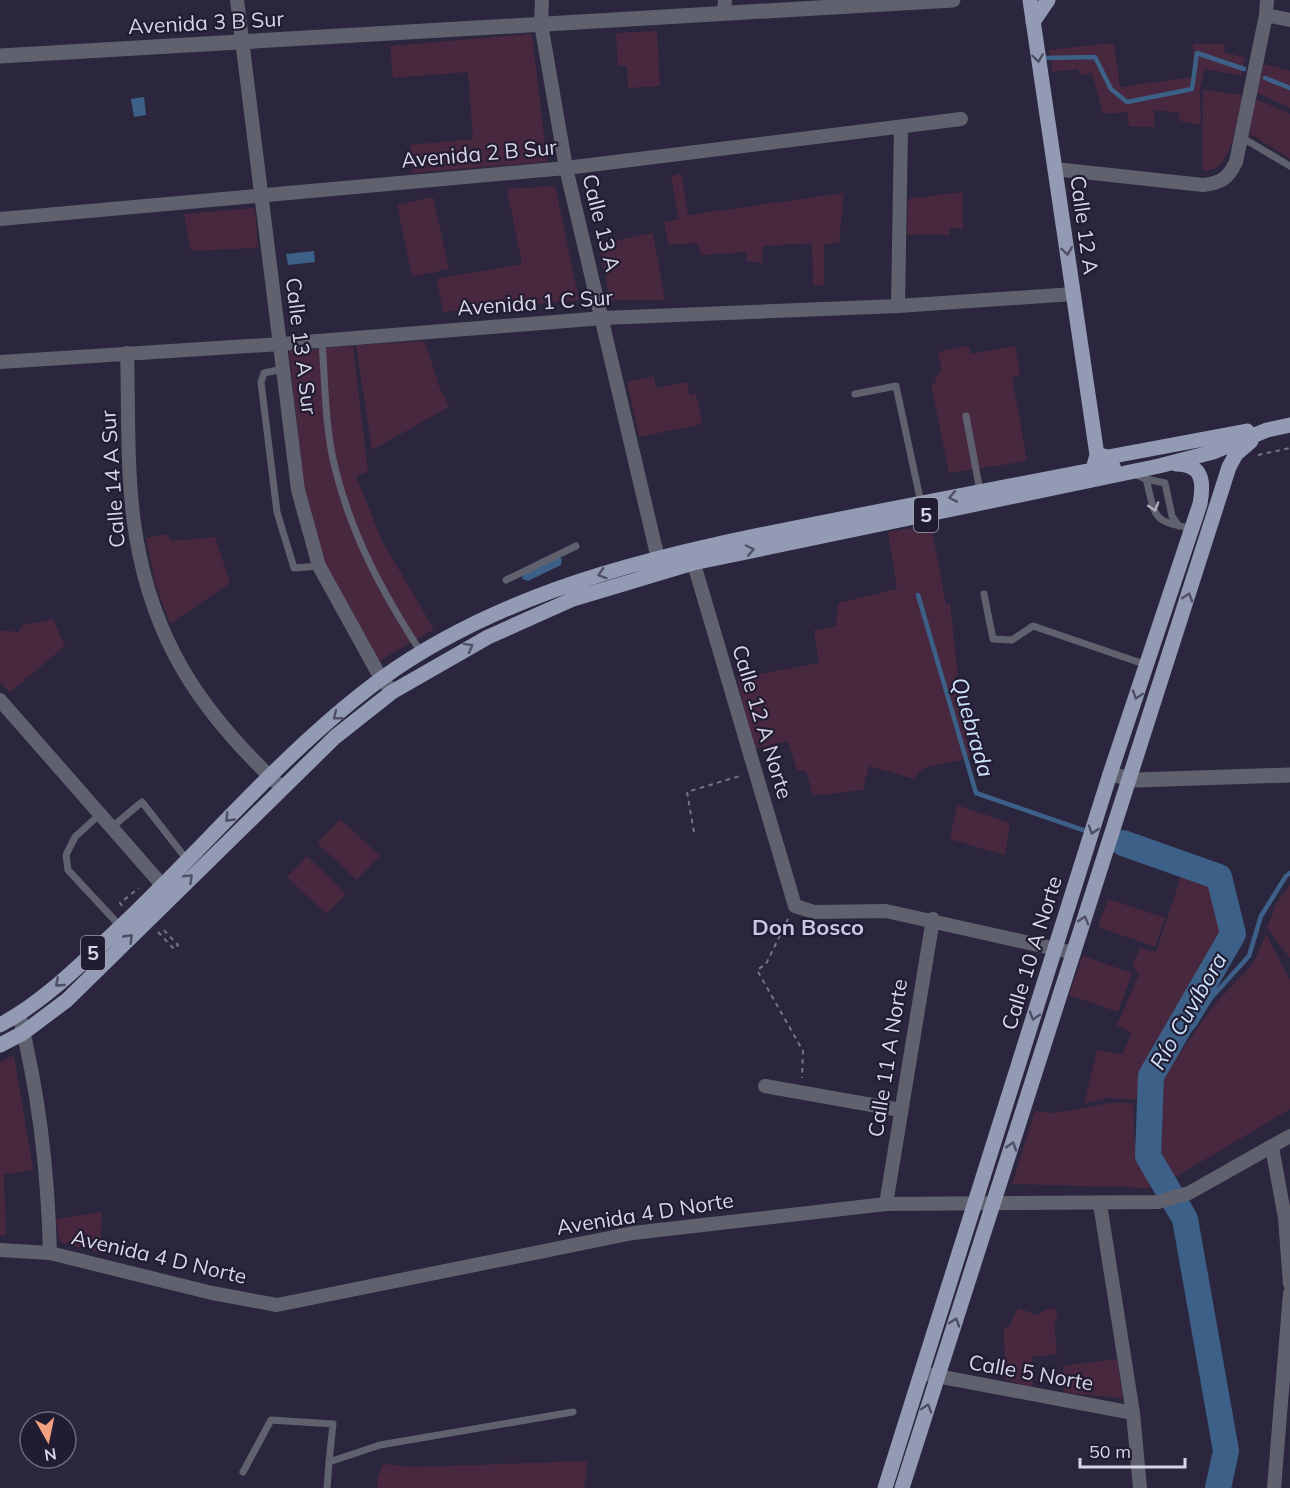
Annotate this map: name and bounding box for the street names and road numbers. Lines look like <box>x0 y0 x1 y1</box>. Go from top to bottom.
street label: Avenida 3 B Sur <box>127 5 285 39</box>
street label: Avenida 2 B Sur <box>400 133 558 173</box>
street label: Calle 13 A <box>577 171 627 275</box>
street label: Calle 12 A <box>1065 174 1105 277</box>
street label: Calle 13 A Sur <box>281 276 323 416</box>
street label: Avenida 1 C Sur <box>456 284 614 320</box>
street label: Calle 14 A Sur <box>94 409 130 549</box>
road number: 5 <box>914 498 938 532</box>
street label: Calle 12 A Norte <box>727 642 799 802</box>
street label: Calle 10 A Norte <box>995 873 1067 1033</box>
road number: 5 <box>81 936 105 970</box>
street label: Calle 11 A Norte <box>862 977 912 1139</box>
street label: Avenida 4 D Norte <box>554 1186 735 1240</box>
street label: Avenida 4 D Norte <box>69 1223 249 1289</box>
street label: Calle 5 Norte <box>967 1348 1096 1396</box>

